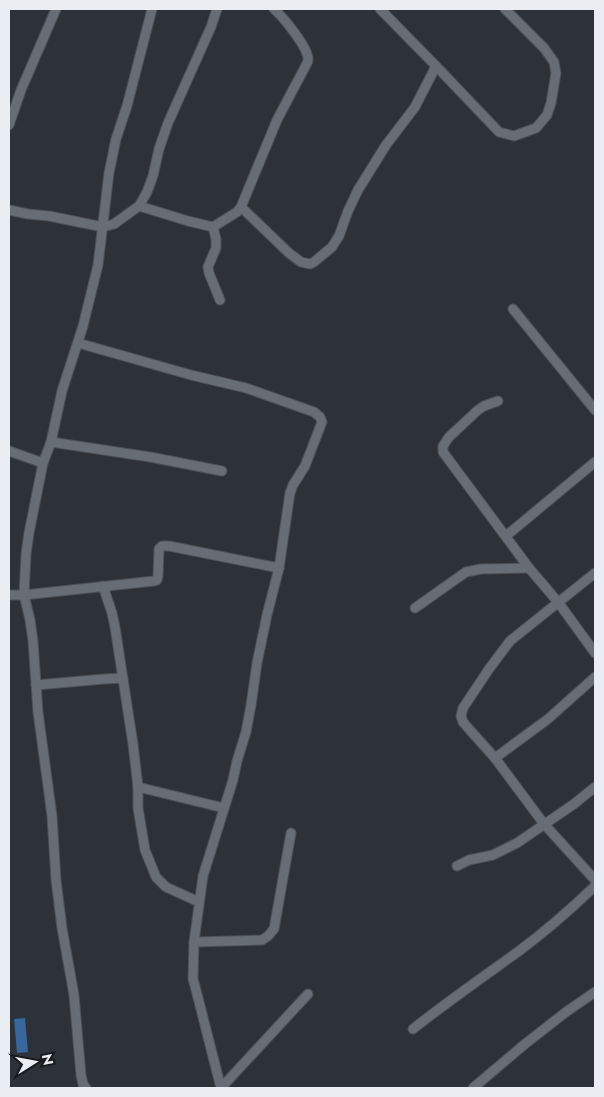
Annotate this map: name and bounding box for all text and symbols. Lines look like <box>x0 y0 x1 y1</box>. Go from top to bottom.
north arrow <box>10 1037 60 1087</box>
text: N <box>37 1052 59 1067</box>

